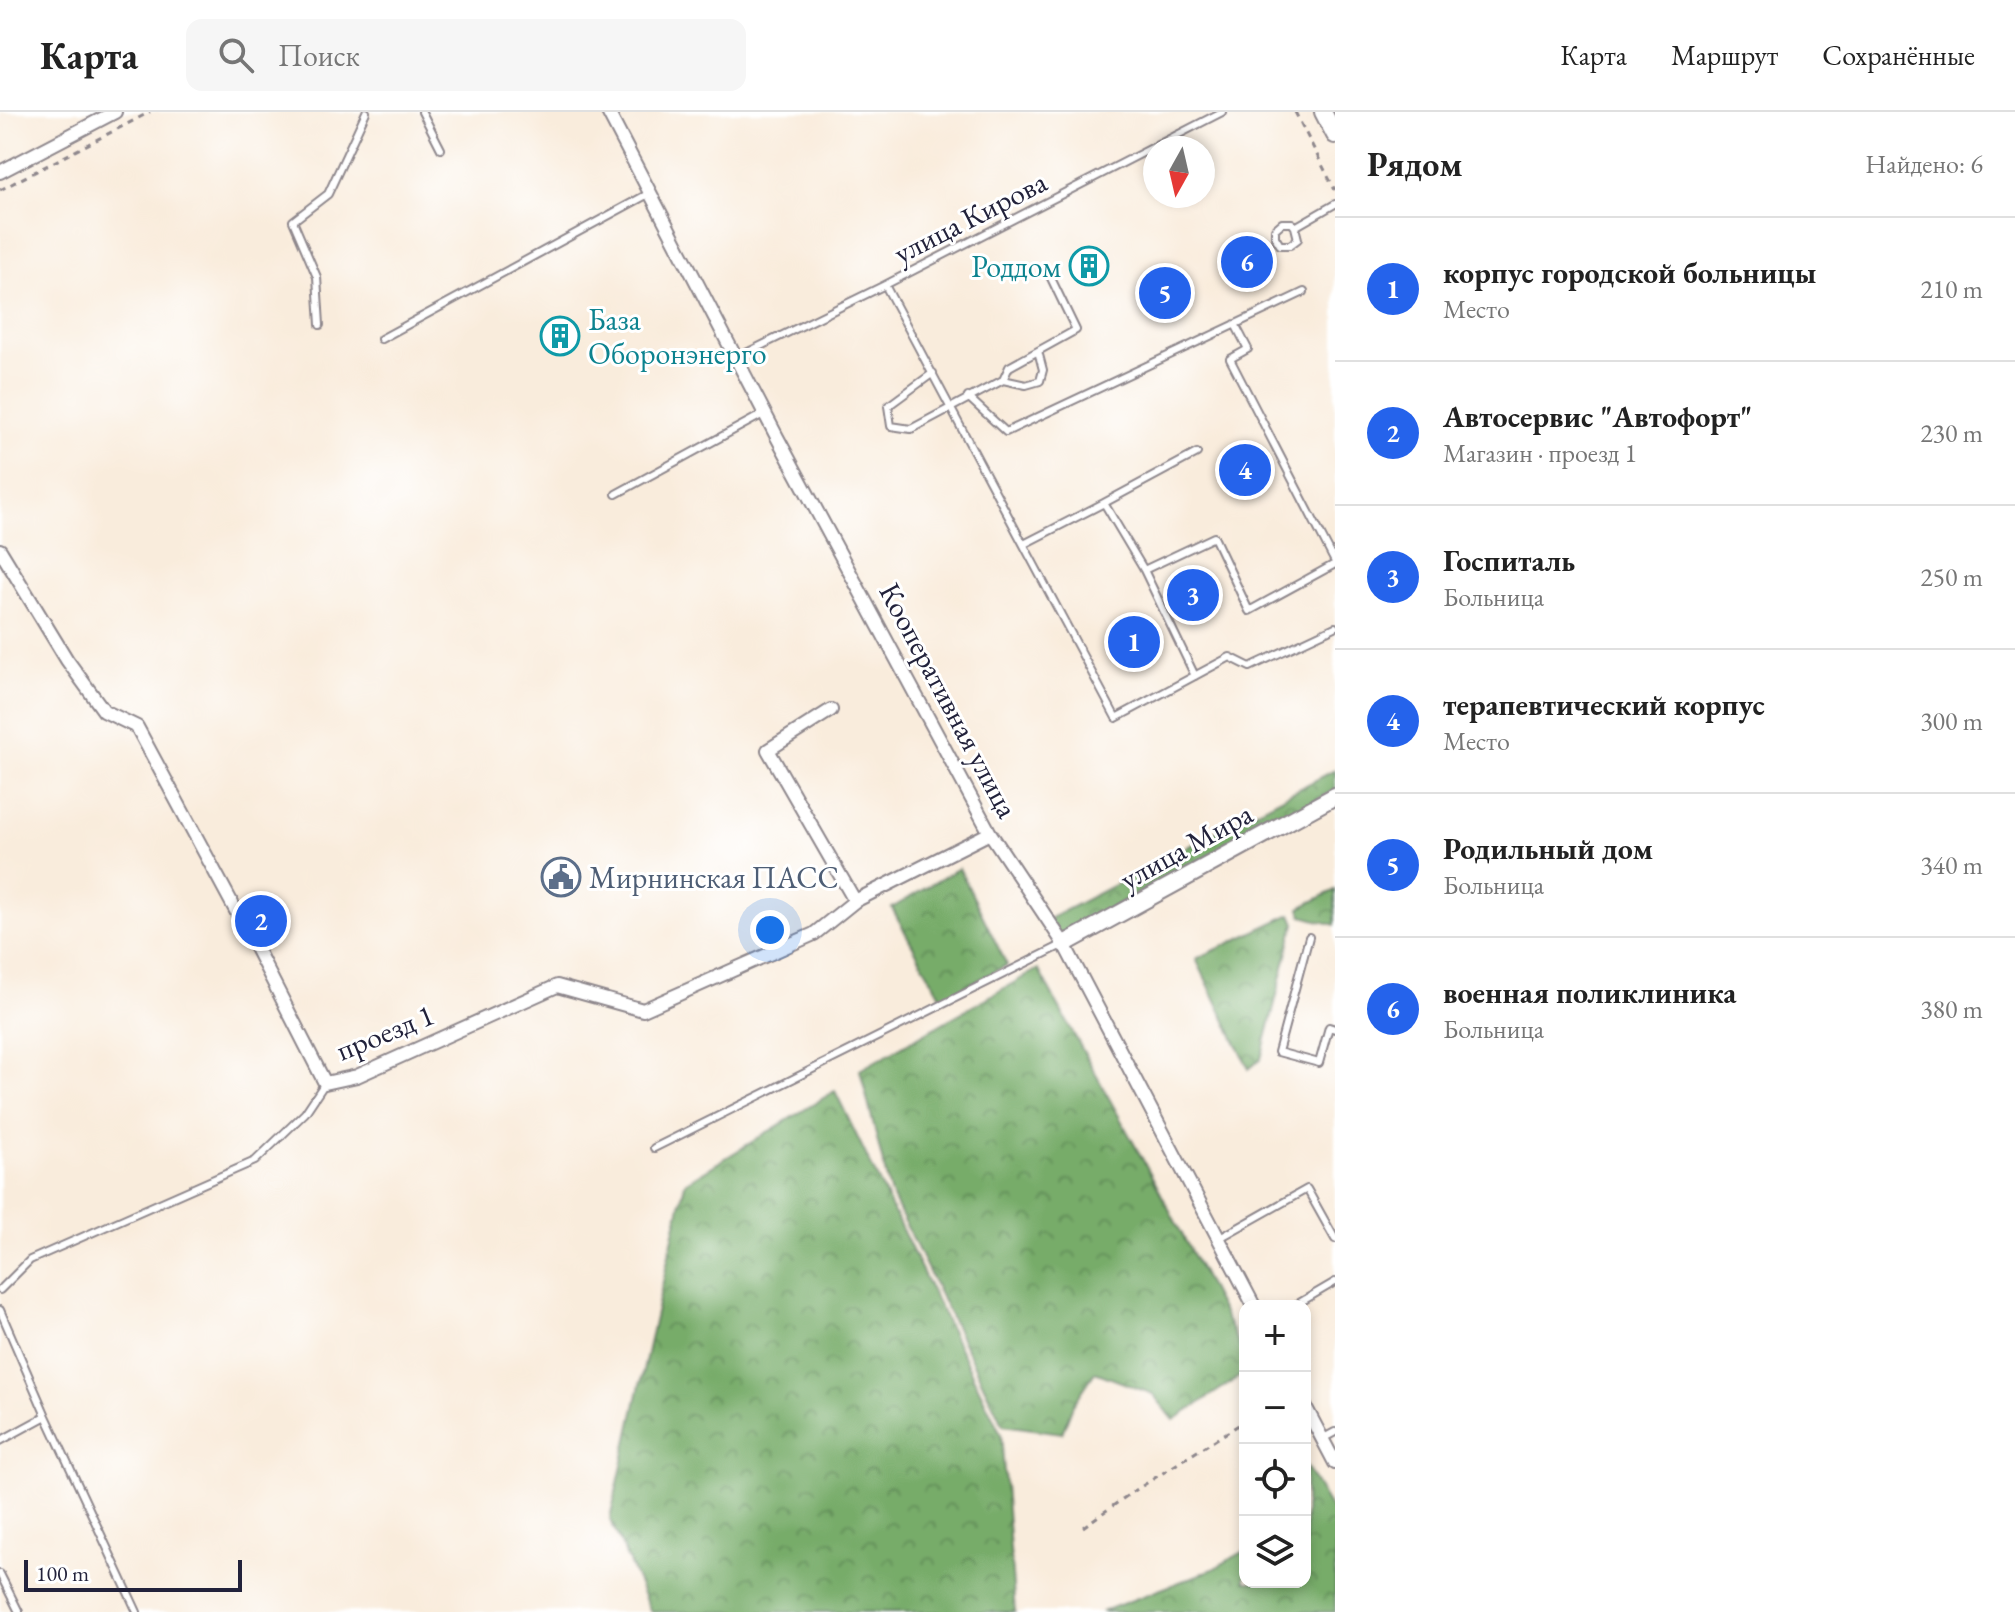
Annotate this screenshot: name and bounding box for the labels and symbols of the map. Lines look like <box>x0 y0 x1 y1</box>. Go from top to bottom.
north arrow <box>1143 136 1215 208</box>
street label: улица Кирова <box>887 162 1053 272</box>
pin: 6 <box>1221 232 1273 292</box>
building icon: Роддом <box>1068 245 1110 287</box>
place label: Роддом <box>971 247 1061 286</box>
pin: 5 <box>1139 263 1191 323</box>
place label: База Оборонэнерго <box>588 300 767 373</box>
building icon: База Оборонэнерго <box>539 315 581 357</box>
pin: 4 <box>1219 440 1271 500</box>
pin: 3 <box>1167 565 1219 625</box>
street label: Кооперативная улица <box>871 576 1027 824</box>
pin: 1 <box>1108 612 1160 672</box>
street label: улица Мира <box>1113 794 1259 898</box>
public building icon: Мирнинская ПАСС <box>540 856 582 898</box>
place label: Мирнинская ПАСС <box>589 858 839 897</box>
pin: 2 <box>235 891 287 951</box>
your location <box>750 910 790 950</box>
street label: проезд 1 <box>330 995 440 1069</box>
scale bar <box>24 1556 242 1592</box>

